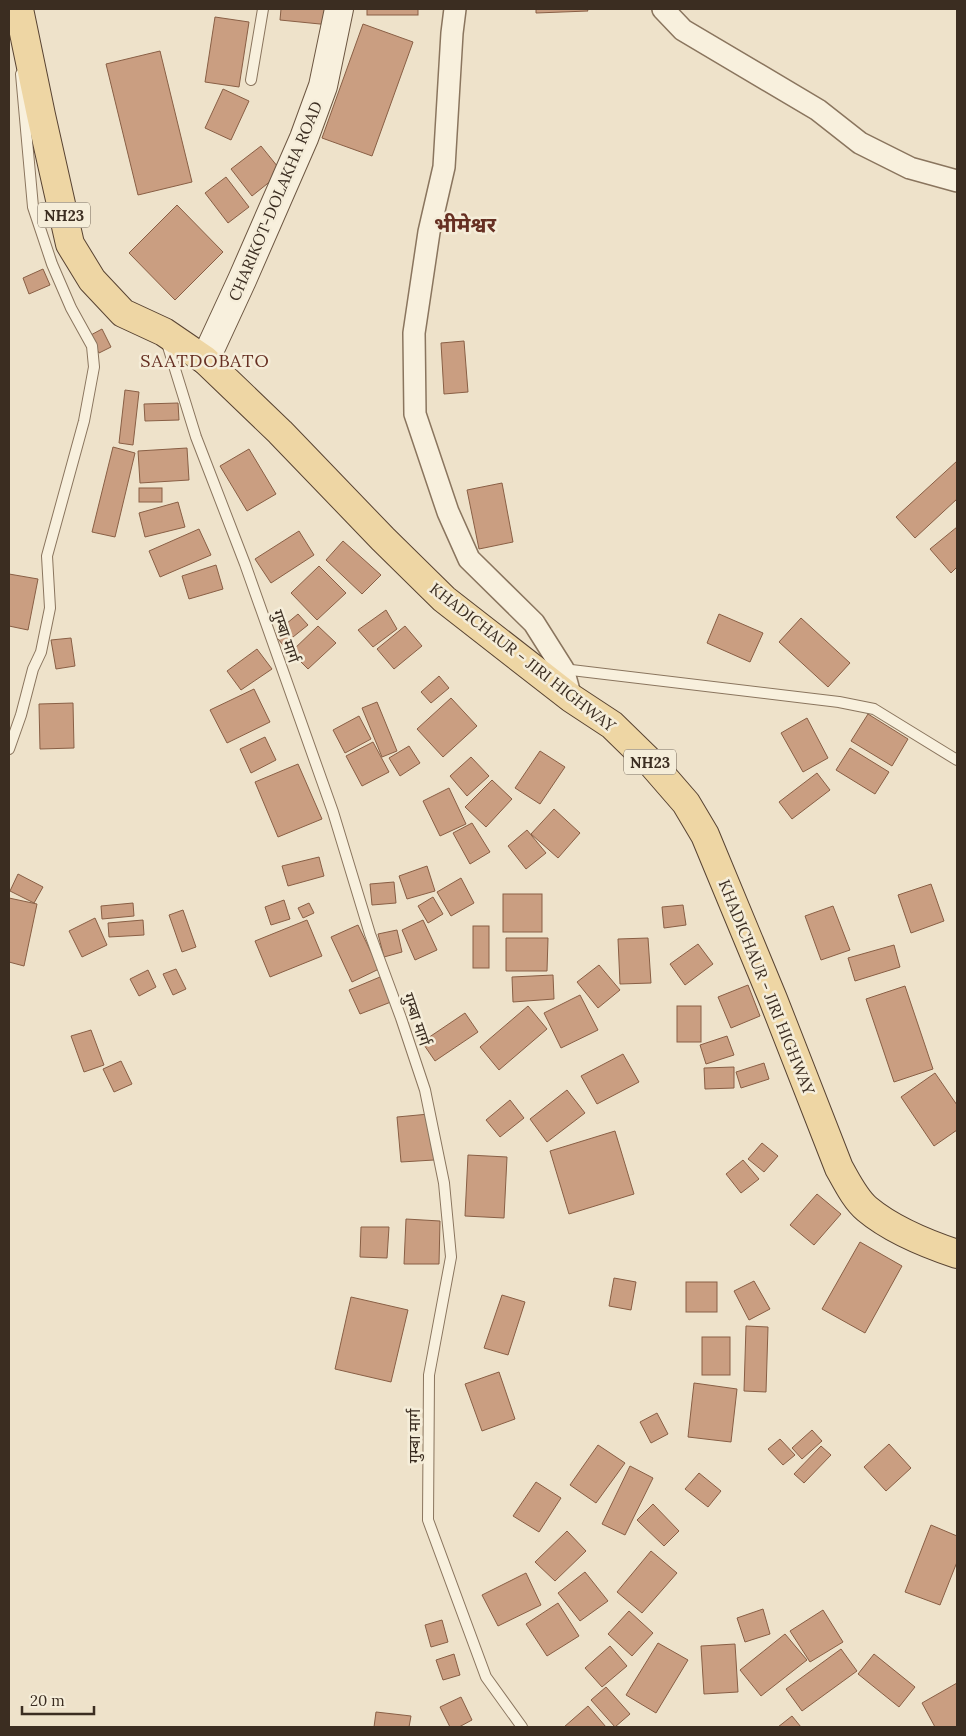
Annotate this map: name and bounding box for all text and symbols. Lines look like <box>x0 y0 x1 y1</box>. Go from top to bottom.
street label: CHARIKOT-DOLAKHA ROAD <box>224 98 326 304</box>
road number: NH23 <box>38 202 90 228</box>
district label: भीमेश्वर <box>434 211 497 238</box>
district label: SAATDOBATO <box>140 349 270 372</box>
street label: KHADICHAUR - JIRI HIGHWAY <box>426 578 621 736</box>
street label: गुम्बा मार्ग <box>267 607 305 666</box>
road number: NH23 <box>624 750 676 774</box>
street label: KHADICHAUR - JIRI HIGHWAY <box>715 877 820 1098</box>
street label: गुम्बा मार्ग <box>398 990 436 1049</box>
street label: गुम्बा मार्ग <box>404 1408 425 1463</box>
scale bar <box>22 1684 95 1716</box>
text: 20 m <box>30 1691 65 1710</box>

